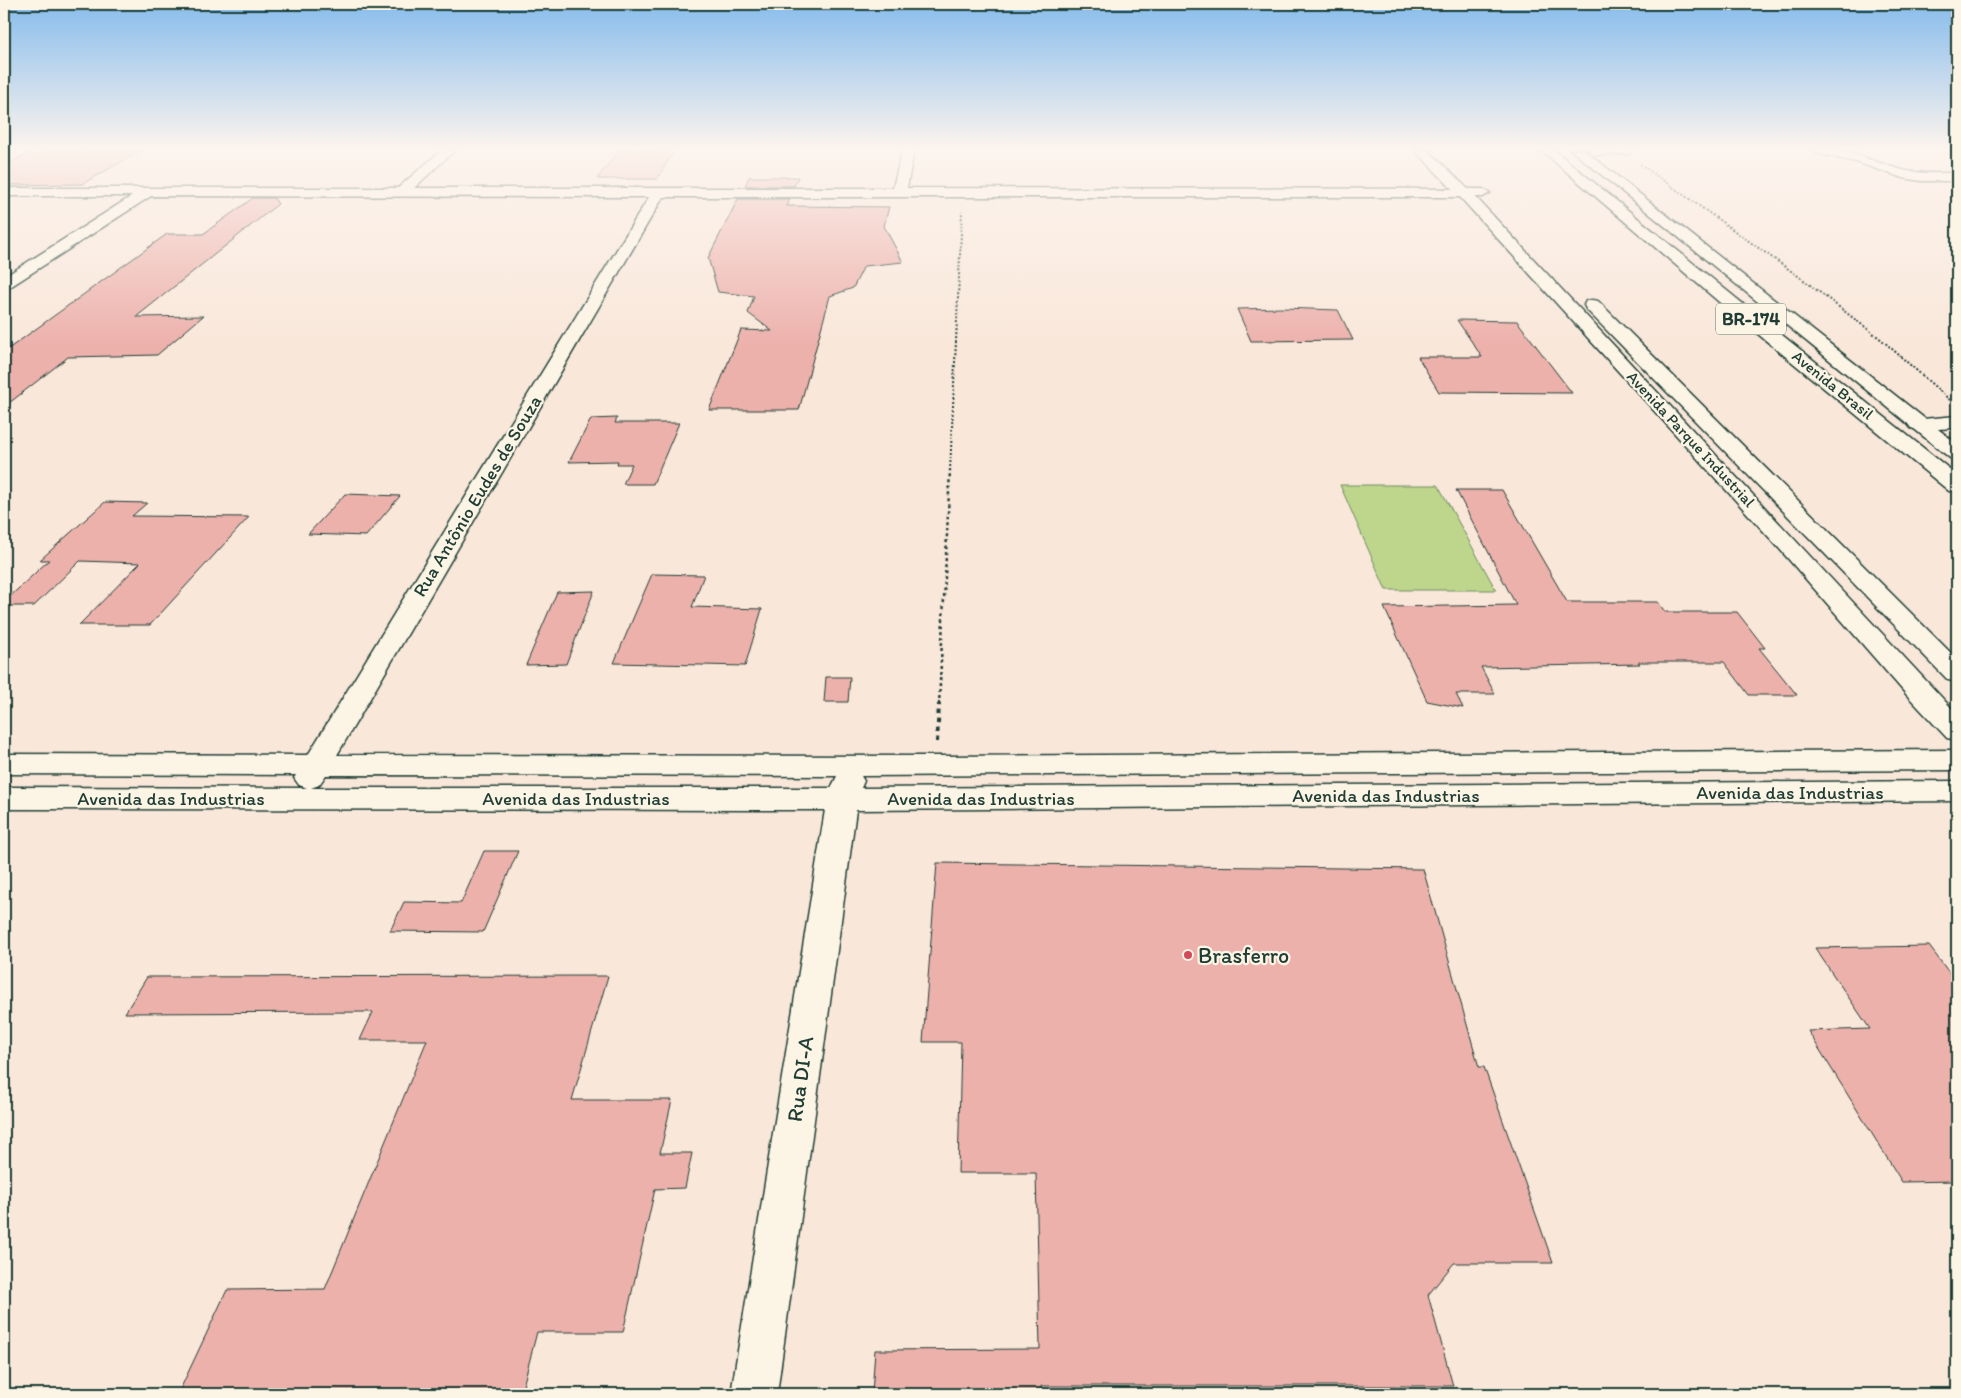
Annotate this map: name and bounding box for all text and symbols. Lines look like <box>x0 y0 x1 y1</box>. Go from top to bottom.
road number: BR-174 <box>1716 304 1786 334</box>
street label: Avenida Brasil <box>1789 346 1878 424</box>
street label: Avenida Parque Industrial <box>1623 367 1759 511</box>
street label: Rua Antônio Eudes de Souza <box>408 391 546 601</box>
street label: Avenida das Industrias <box>1696 781 1884 804</box>
street label: Avenida das Industrias <box>1292 784 1480 807</box>
street label: Avenida das Industrias <box>77 787 265 810</box>
street label: Avenida das Industrias <box>482 787 670 810</box>
street label: Avenida das Industrias <box>887 787 1075 810</box>
place label: Brasferro <box>1198 942 1289 969</box>
marker: Brasferro <box>1182 949 1194 961</box>
street label: Rua DI-A <box>781 1034 819 1124</box>

